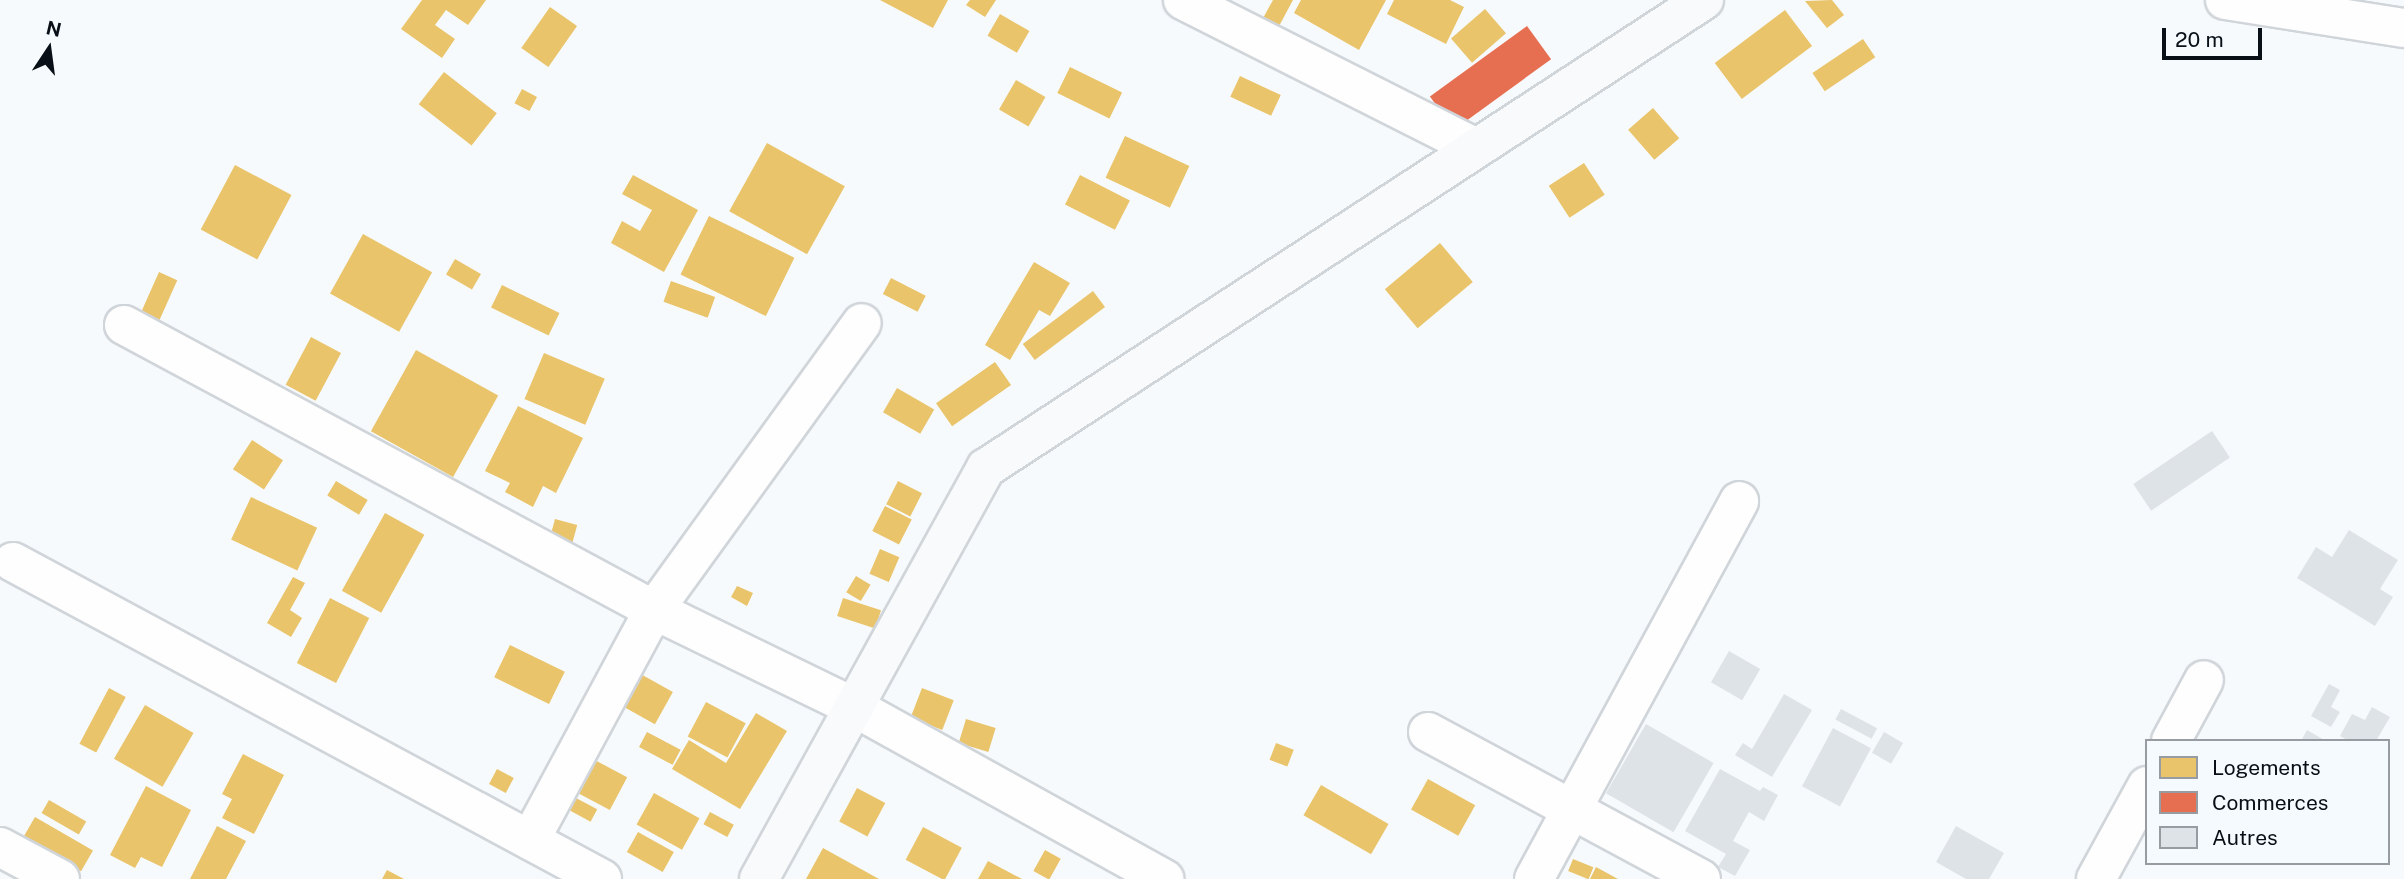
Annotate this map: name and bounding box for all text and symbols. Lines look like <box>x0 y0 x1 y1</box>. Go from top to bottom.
north arrow <box>14 14 84 84</box>
scale bar <box>2166 14 2266 58</box>
text: N <box>44 16 63 41</box>
text: 20 m <box>2175 27 2224 52</box>
legend <box>2145 739 2390 865</box>
text: Logements <box>2212 755 2321 780</box>
text: Commerces <box>2212 790 2328 815</box>
text: Autres <box>2212 825 2278 850</box>

